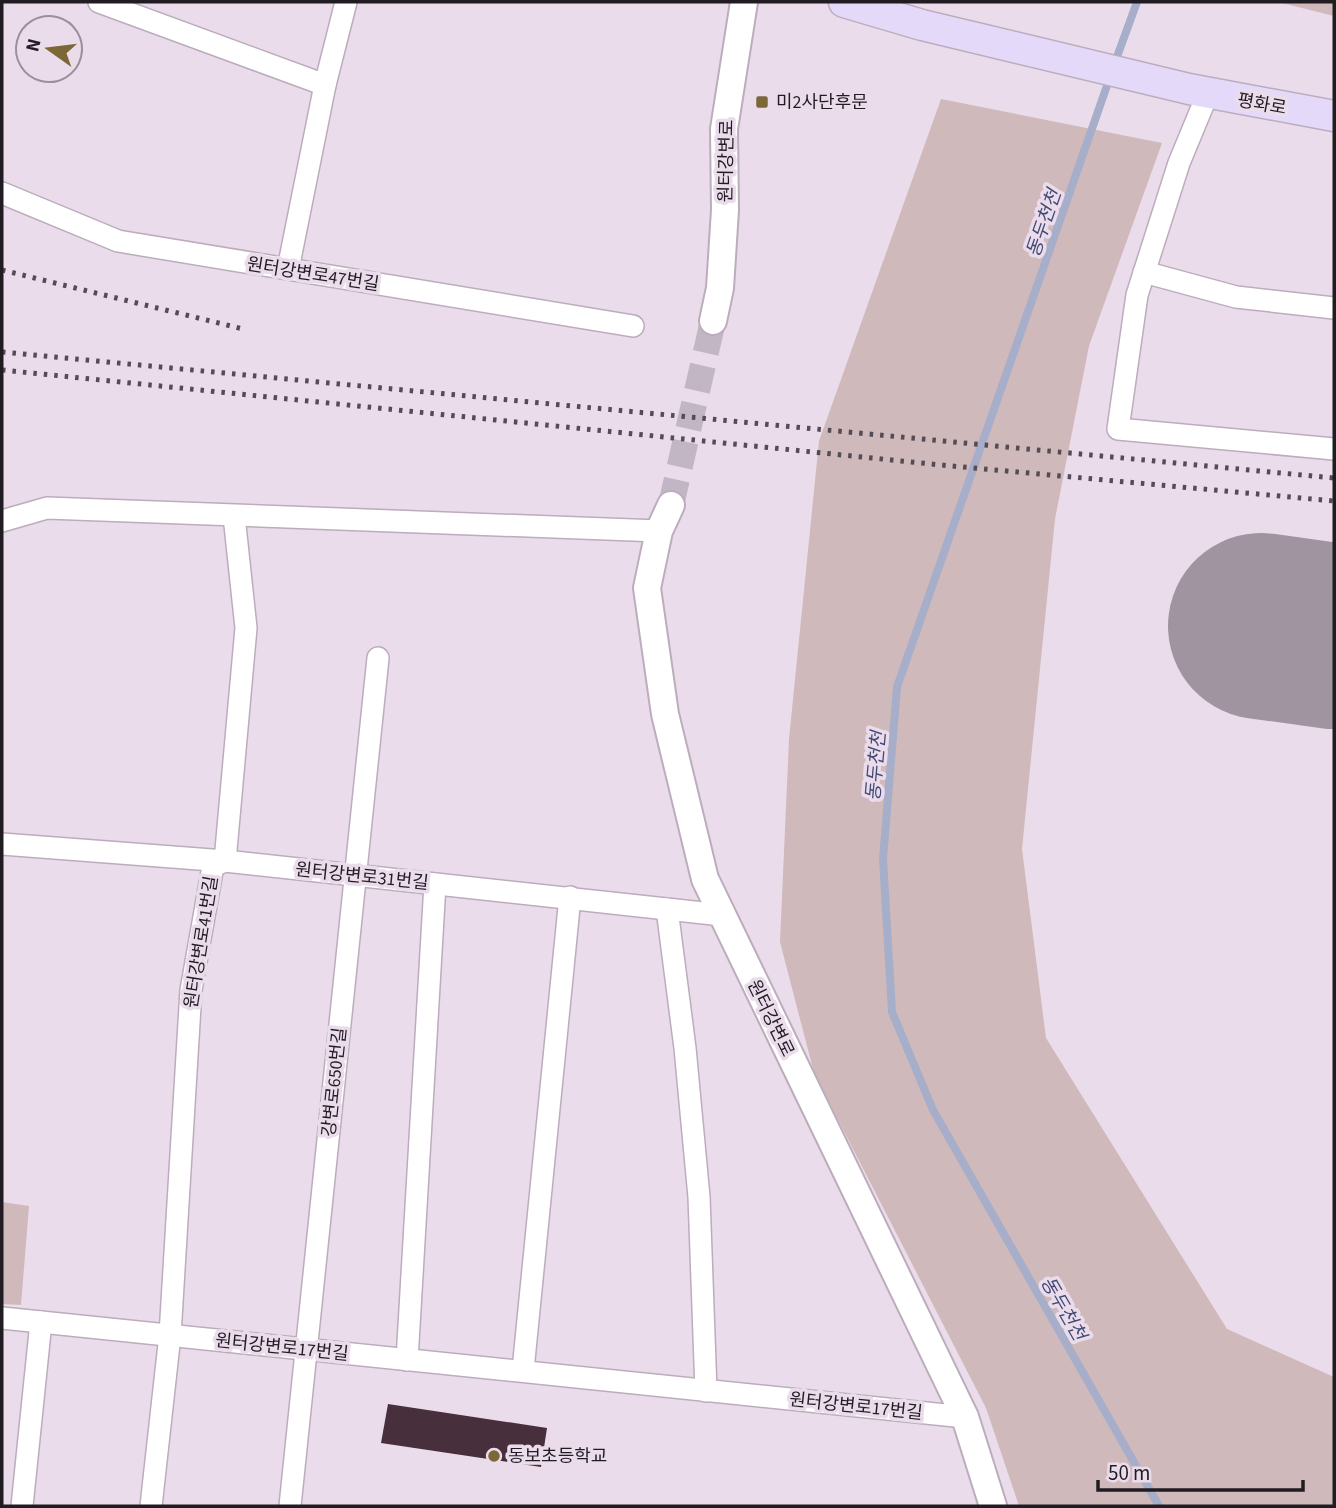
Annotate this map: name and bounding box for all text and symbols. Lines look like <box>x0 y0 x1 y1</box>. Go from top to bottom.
north arrow <box>14 14 84 84</box>
text: N <box>19 36 49 55</box>
street label: 평화로 <box>1235 88 1289 121</box>
place label: 미2사단후문 <box>776 90 868 115</box>
marker: 미2사단후문 <box>754 94 770 110</box>
street label: 원터강변로 <box>713 119 740 203</box>
water label: 동두천천 <box>1020 185 1069 261</box>
street label: 원터강변로47번길 <box>245 252 381 297</box>
water label: 동두천천 <box>860 729 893 802</box>
street label: 원터강변로31번길 <box>294 857 430 896</box>
street label: 원터강변로41번길 <box>179 874 224 1010</box>
street label: 원터강변로 <box>741 976 800 1061</box>
street label: 강변로650번길 <box>316 1026 353 1138</box>
water label: 동두천천 <box>1034 1272 1093 1347</box>
street label: 원터강변로17번길 <box>214 1328 350 1367</box>
street label: 원터강변로17번길 <box>788 1387 924 1426</box>
place label: 동보초등학교 <box>508 1444 607 1469</box>
marker: 동보초등학교 <box>486 1448 502 1464</box>
scale bar <box>1098 1448 1303 1492</box>
text: 50 m <box>1108 1458 1150 1488</box>

